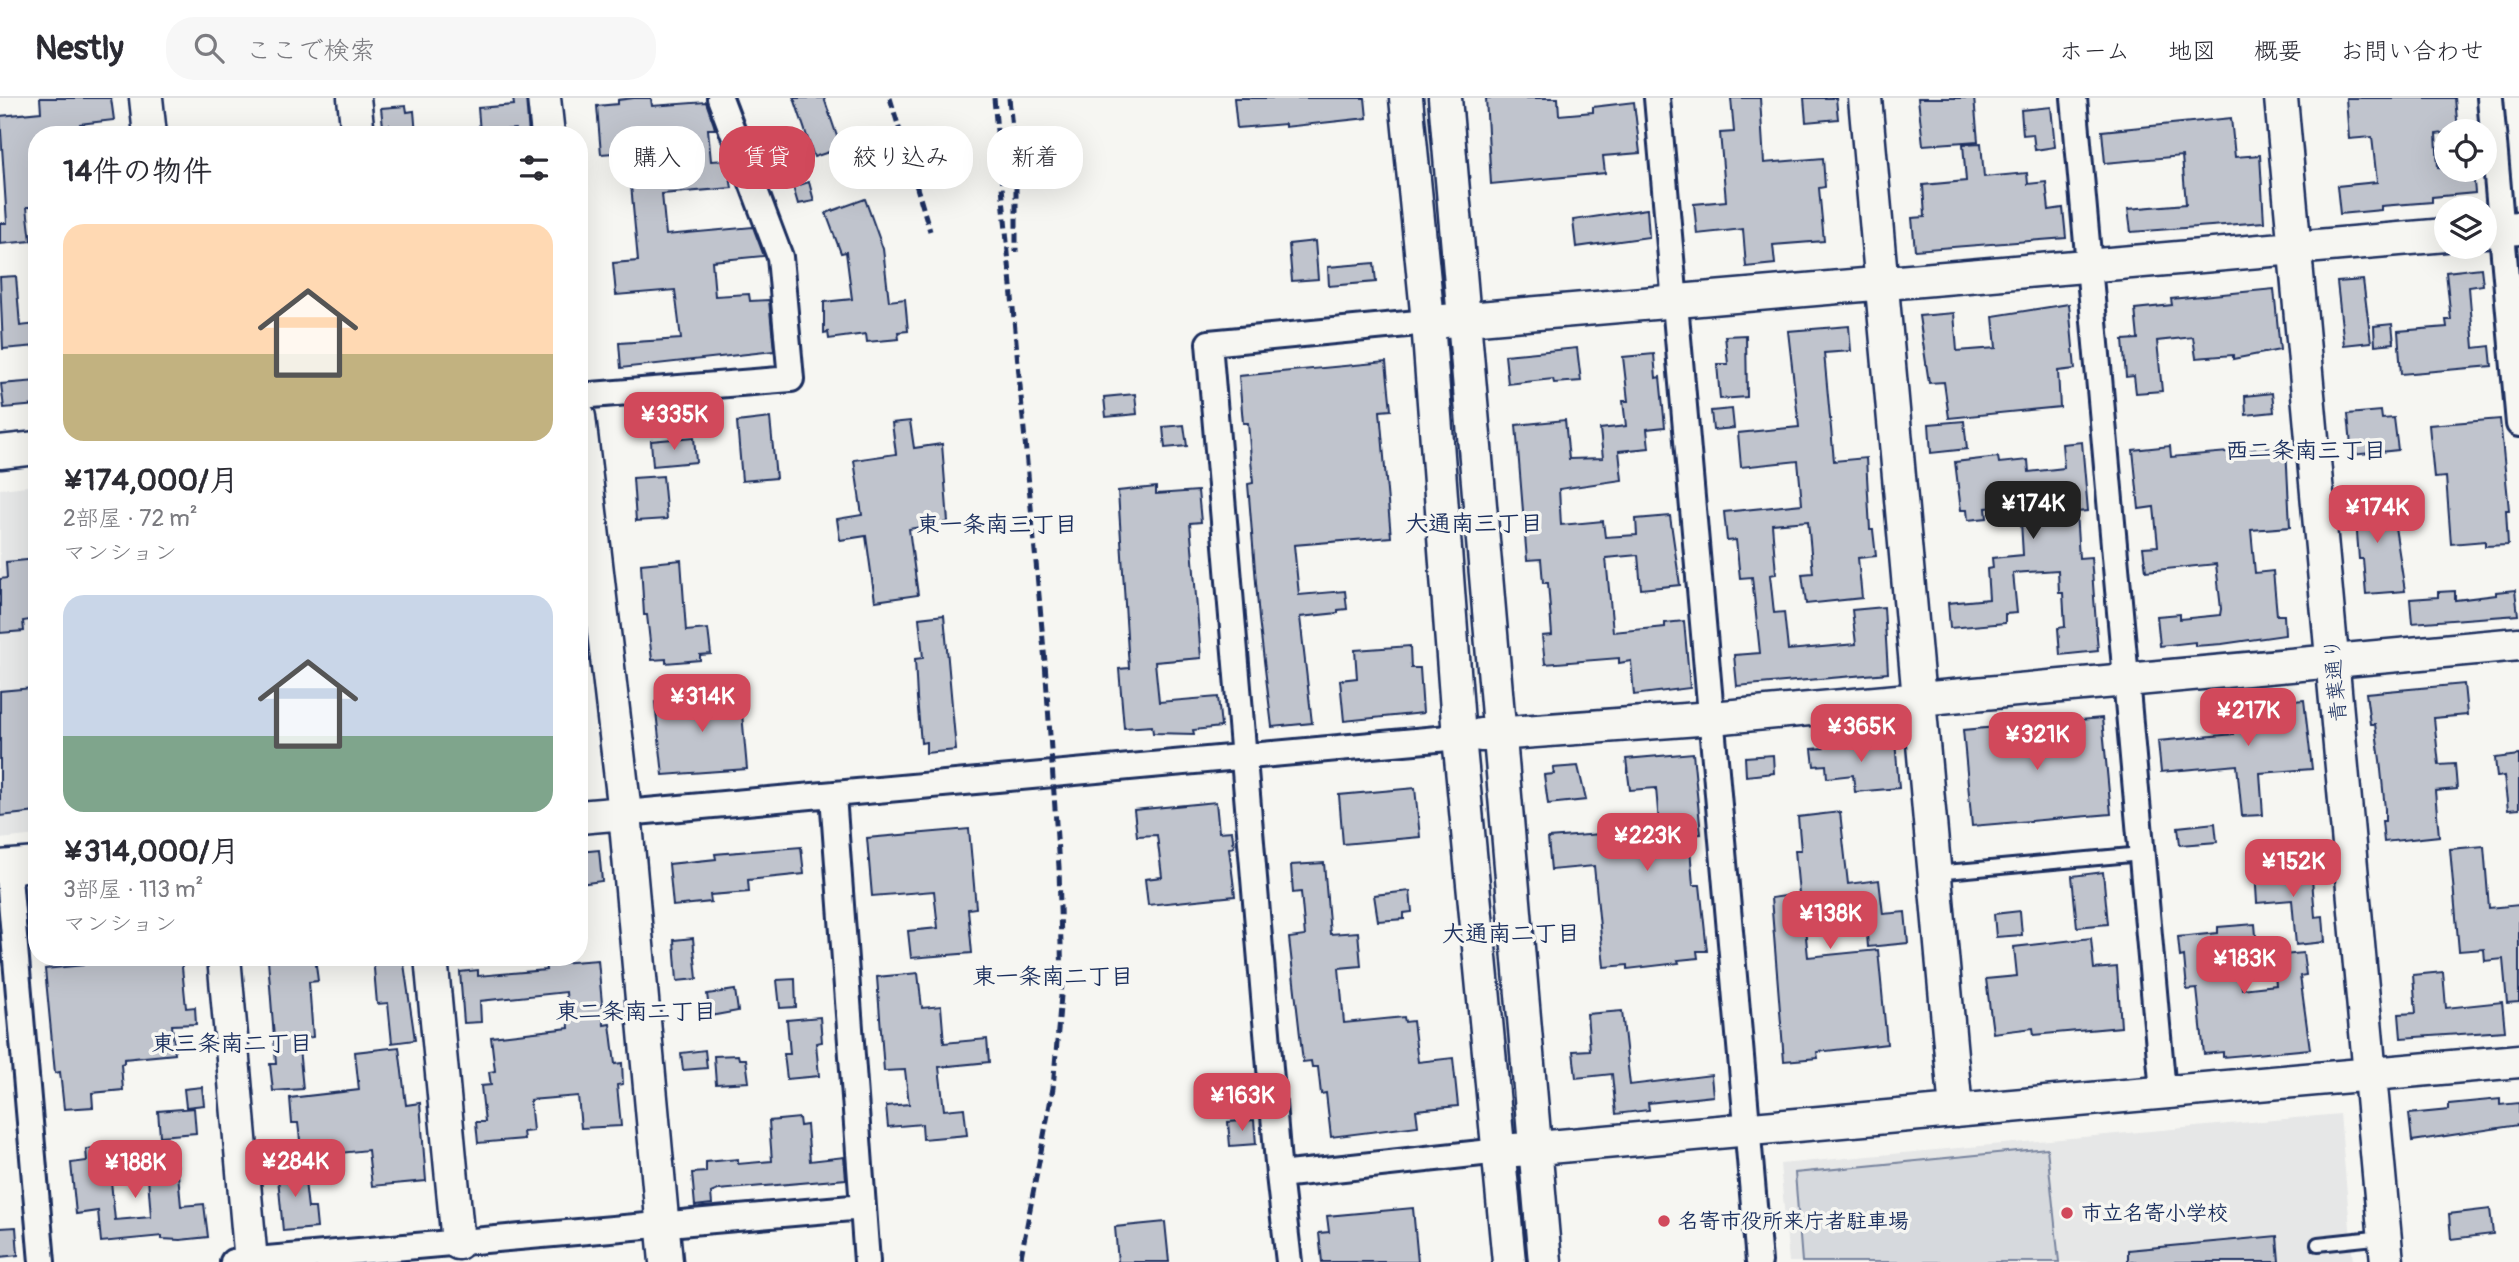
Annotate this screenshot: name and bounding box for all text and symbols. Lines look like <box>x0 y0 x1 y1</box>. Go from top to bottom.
search box <box>166 17 656 80</box>
text: Nestly <box>35 28 124 69</box>
icon: search <box>190 29 228 67</box>
text: ここで検索 <box>246 35 376 67</box>
text: ホーム <box>2059 37 2130 66</box>
text: 地図 <box>2168 37 2216 66</box>
text: 概要 <box>2254 37 2302 66</box>
text: お問い合わせ <box>2340 37 2484 66</box>
map controls <box>2434 119 2497 259</box>
button: locate <box>2434 119 2497 182</box>
chip: 購入 <box>609 126 705 189</box>
chip: 賃貸 <box>719 126 815 189</box>
chip: 絞り込み <box>829 126 973 189</box>
chip: 新着 <box>987 126 1083 189</box>
icon: filters <box>515 149 553 187</box>
text: 14件の物件 <box>63 153 212 190</box>
button: layers <box>2434 196 2497 259</box>
icon: home <box>245 270 371 396</box>
pin: ¥335K <box>625 392 723 452</box>
text: ¥335K <box>640 400 708 429</box>
district label: 西二条南三丁目 <box>2226 436 2387 465</box>
text: ¥174,000/月 <box>63 462 239 499</box>
pin: ¥174K <box>1984 482 2082 541</box>
pin: ¥174K <box>2328 486 2426 545</box>
text: ¥174K <box>2001 489 2065 518</box>
text: ¥174K <box>2345 493 2409 522</box>
text: 2部屋 · 72 m² <box>63 504 198 533</box>
district label: 大通南三丁目 <box>1405 509 1543 538</box>
district label: 東一条南三丁目 <box>917 510 1078 539</box>
text: マンション <box>63 538 177 567</box>
street label: 青葉通り <box>2318 637 2353 723</box>
icon: home <box>245 641 371 767</box>
pin: ¥314K <box>653 674 751 734</box>
text: ¥314K <box>670 682 735 711</box>
pin: ¥217K <box>2199 688 2297 748</box>
text: ¥217K <box>2216 696 2280 725</box>
pin: ¥365K <box>1812 704 1910 764</box>
text: ¥365K <box>1827 712 1895 741</box>
pin: ¥321K <box>1988 712 2086 772</box>
text: ¥321K <box>2005 720 2069 749</box>
pin: ¥223K <box>1598 814 1696 873</box>
text: ¥223K <box>1613 821 1681 850</box>
text: ¥314,000/月 <box>63 833 240 870</box>
pin: ¥152K <box>2244 840 2342 899</box>
text: ¥152K <box>2261 847 2325 876</box>
text: 3部屋 · 113 m² <box>63 875 203 904</box>
pin: ¥138K <box>1781 892 1879 951</box>
text: ¥138K <box>1798 899 1862 928</box>
text: マンション <box>63 909 177 938</box>
district label: 大通南二丁目 <box>1442 919 1580 948</box>
pin: ¥183K <box>2195 936 2293 996</box>
text: ¥183K <box>2212 944 2276 973</box>
district label: 東一条南二丁目 <box>973 962 1134 991</box>
district label: 東二条南二丁目 <box>556 997 717 1026</box>
district label: 東三条南二丁目 <box>152 1029 313 1058</box>
pin: ¥163K <box>1193 1074 1291 1133</box>
text: ¥163K <box>1209 1081 1275 1110</box>
pin: ¥188K <box>86 1140 184 1200</box>
pin: ¥284K <box>246 1140 344 1199</box>
text: ¥284K <box>261 1147 329 1176</box>
text: ¥188K <box>104 1148 166 1177</box>
place label: 市立名寄小学校 <box>2081 1200 2228 1227</box>
marker: 市立名寄小学校 <box>2059 1205 2075 1221</box>
place label: 名寄市役所来庁者駐車場 <box>1678 1208 1909 1235</box>
marker: 名寄市役所来庁者駐車場 <box>1656 1213 1672 1229</box>

